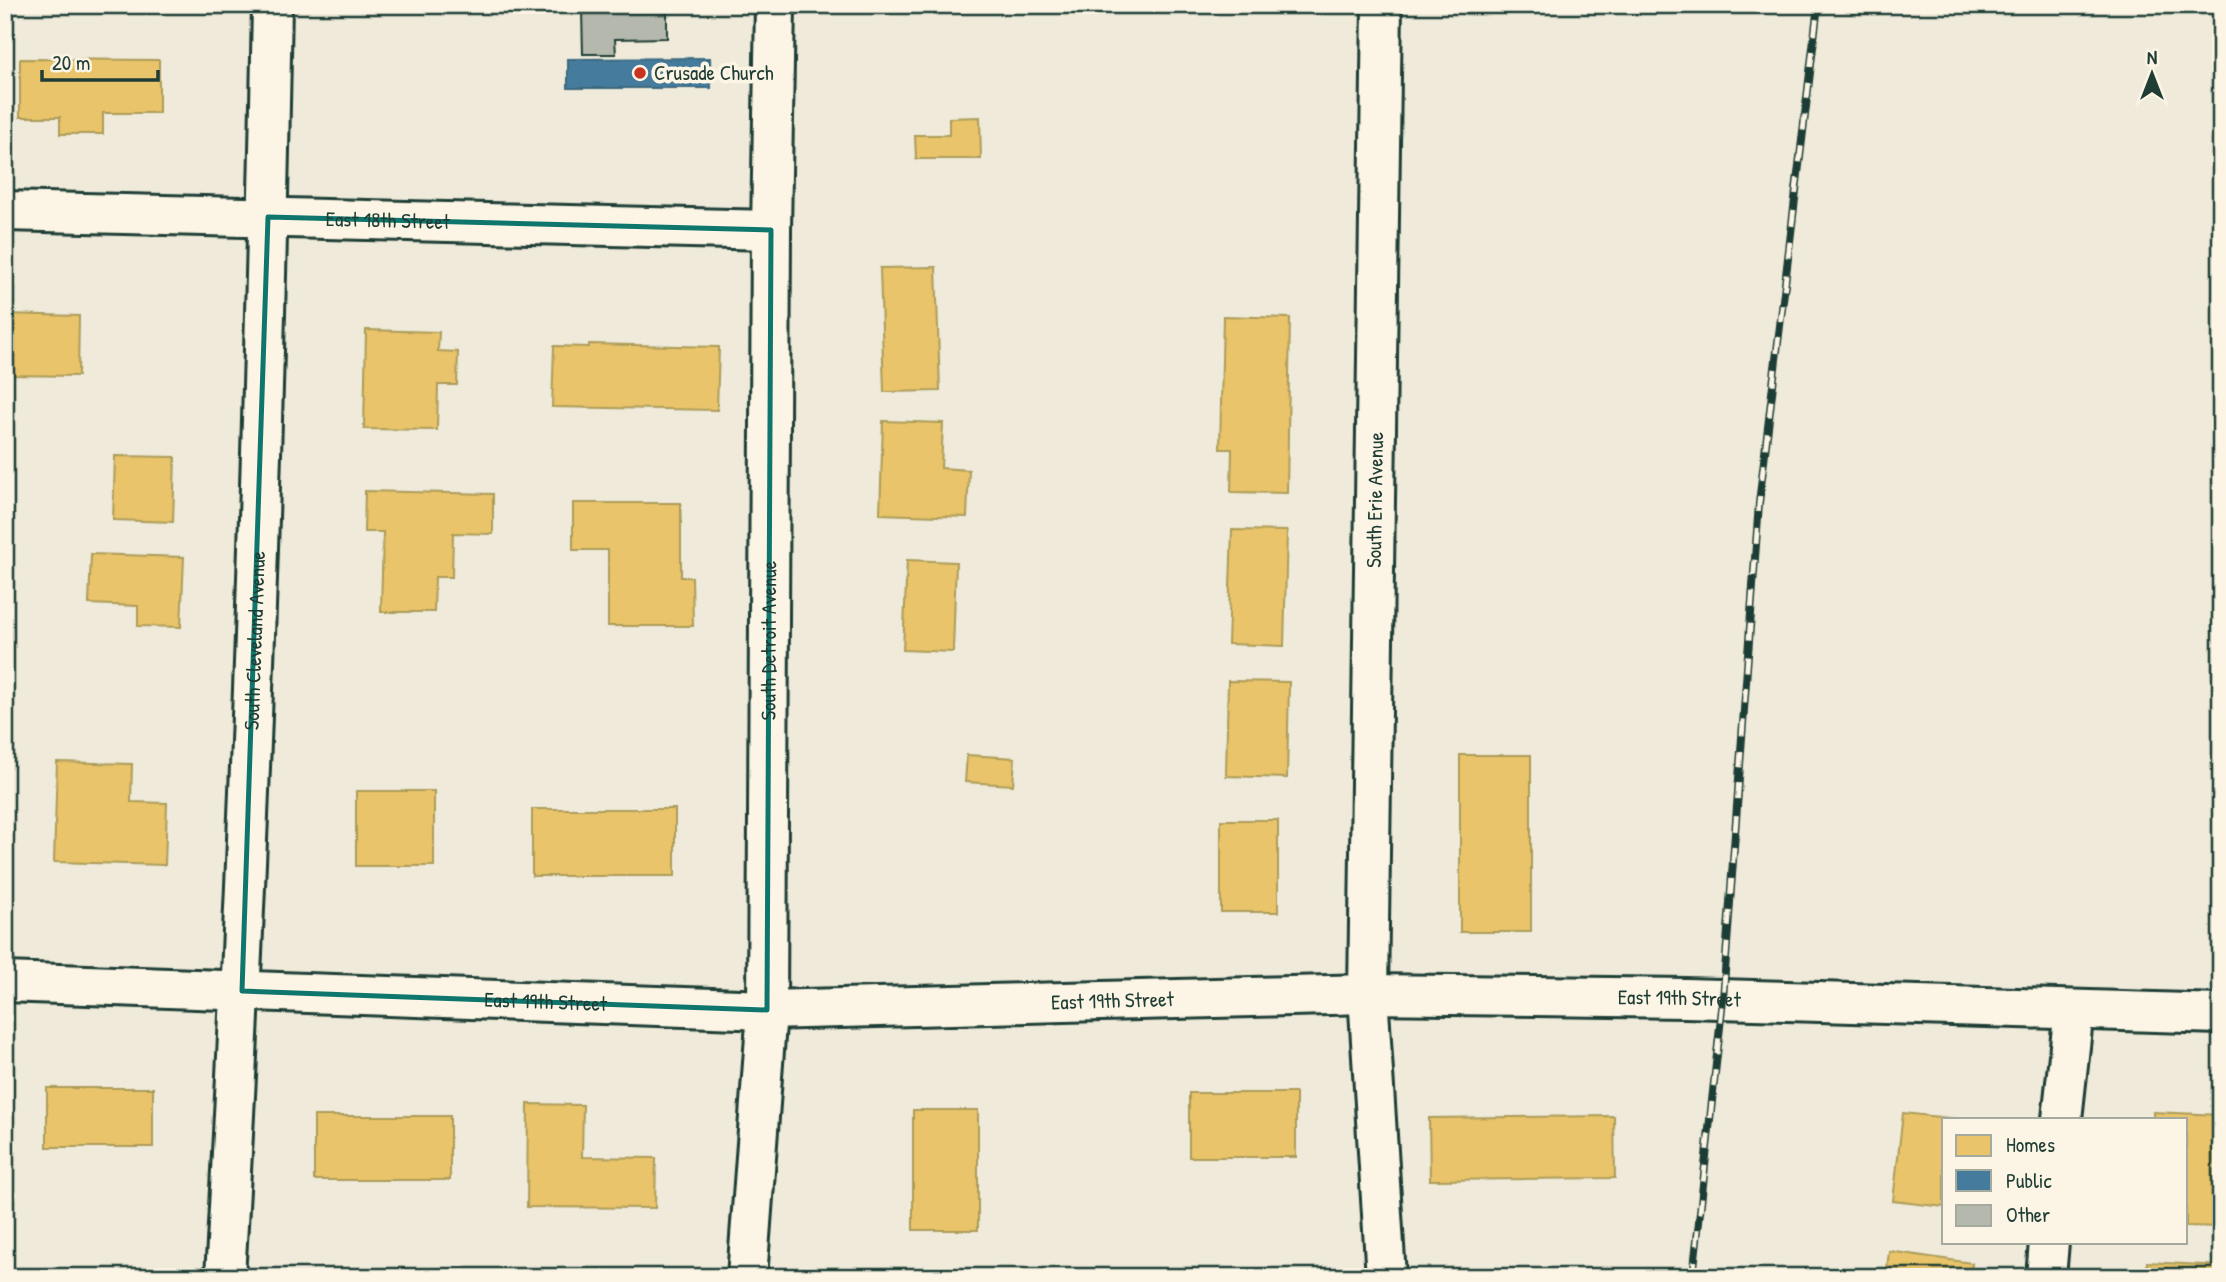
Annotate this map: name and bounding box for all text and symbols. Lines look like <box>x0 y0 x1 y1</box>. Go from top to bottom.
scale bar <box>42 38 158 82</box>
north arrow <box>2118 38 2188 108</box>
text: N <box>2147 44 2157 70</box>
text: 20 m <box>52 48 90 77</box>
place label: Crusade Church <box>654 58 774 87</box>
marker: Crusade Church <box>632 65 648 81</box>
street label: East 18th Street <box>325 204 451 236</box>
street label: South Erie Avenue <box>1359 432 1390 568</box>
street label: South Cleveland Avenue <box>237 551 272 731</box>
street label: South Detroit Avenue <box>753 561 783 721</box>
street label: East 19th Street <box>1618 982 1742 1014</box>
street label: East 19th Street <box>1051 984 1175 1016</box>
street label: East 19th Street <box>484 985 608 1018</box>
legend <box>1942 1118 2188 1244</box>
text: Homes <box>2006 1130 2055 1159</box>
text: Public <box>2006 1166 2052 1195</box>
text: Other <box>2006 1200 2050 1229</box>

